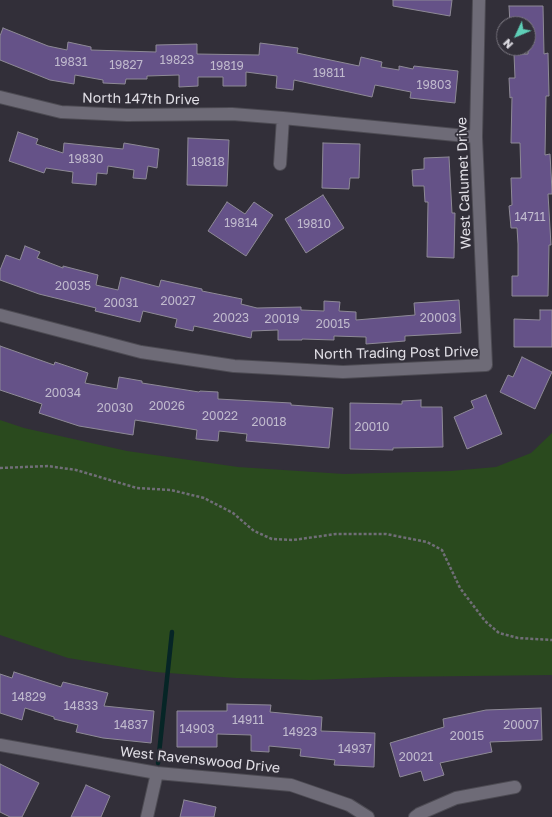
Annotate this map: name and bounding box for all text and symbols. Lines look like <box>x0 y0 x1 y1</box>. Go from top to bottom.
north arrow <box>496 16 536 56</box>
text: N <box>500 36 515 52</box>
house number: 19823 <box>160 53 194 67</box>
house number: 19831 <box>54 55 88 69</box>
house number: 19827 <box>109 58 143 72</box>
house number: 19819 <box>210 59 244 73</box>
house number: 19811 <box>313 66 345 80</box>
house number: 19803 <box>417 78 451 92</box>
street label: North 147th Drive <box>82 90 200 108</box>
street label: West Calumet Drive <box>453 117 475 249</box>
house number: 19830 <box>69 152 103 166</box>
house number: 19818 <box>191 155 225 169</box>
house number: 14711 <box>514 210 546 224</box>
house number: 19814 <box>224 216 258 230</box>
house number: 19810 <box>297 217 331 231</box>
house number: 20035 <box>55 279 91 293</box>
house number: 20027 <box>160 294 196 308</box>
house number: 20031 <box>104 296 138 310</box>
house number: 20023 <box>213 311 249 325</box>
house number: 20003 <box>420 311 456 325</box>
house number: 20019 <box>265 312 299 326</box>
house number: 20015 <box>316 317 350 331</box>
street label: North Trading Post Drive <box>313 343 479 363</box>
house number: 20034 <box>45 386 81 400</box>
house number: 20026 <box>149 399 185 413</box>
house number: 20030 <box>97 401 133 415</box>
house number: 20022 <box>202 409 238 423</box>
house number: 20018 <box>252 415 286 429</box>
house number: 20010 <box>354 420 390 434</box>
house number: 14829 <box>12 690 46 704</box>
house number: 14833 <box>64 699 98 713</box>
house number: 14911 <box>232 713 264 727</box>
house number: 14837 <box>114 718 148 732</box>
house number: 20007 <box>503 718 539 732</box>
house number: 14903 <box>180 722 214 736</box>
house number: 14923 <box>283 725 317 739</box>
house number: 20015 <box>450 729 484 743</box>
house number: 14937 <box>338 742 372 756</box>
street label: West Ravenswood Drive <box>119 743 281 777</box>
house number: 20021 <box>399 750 433 764</box>

